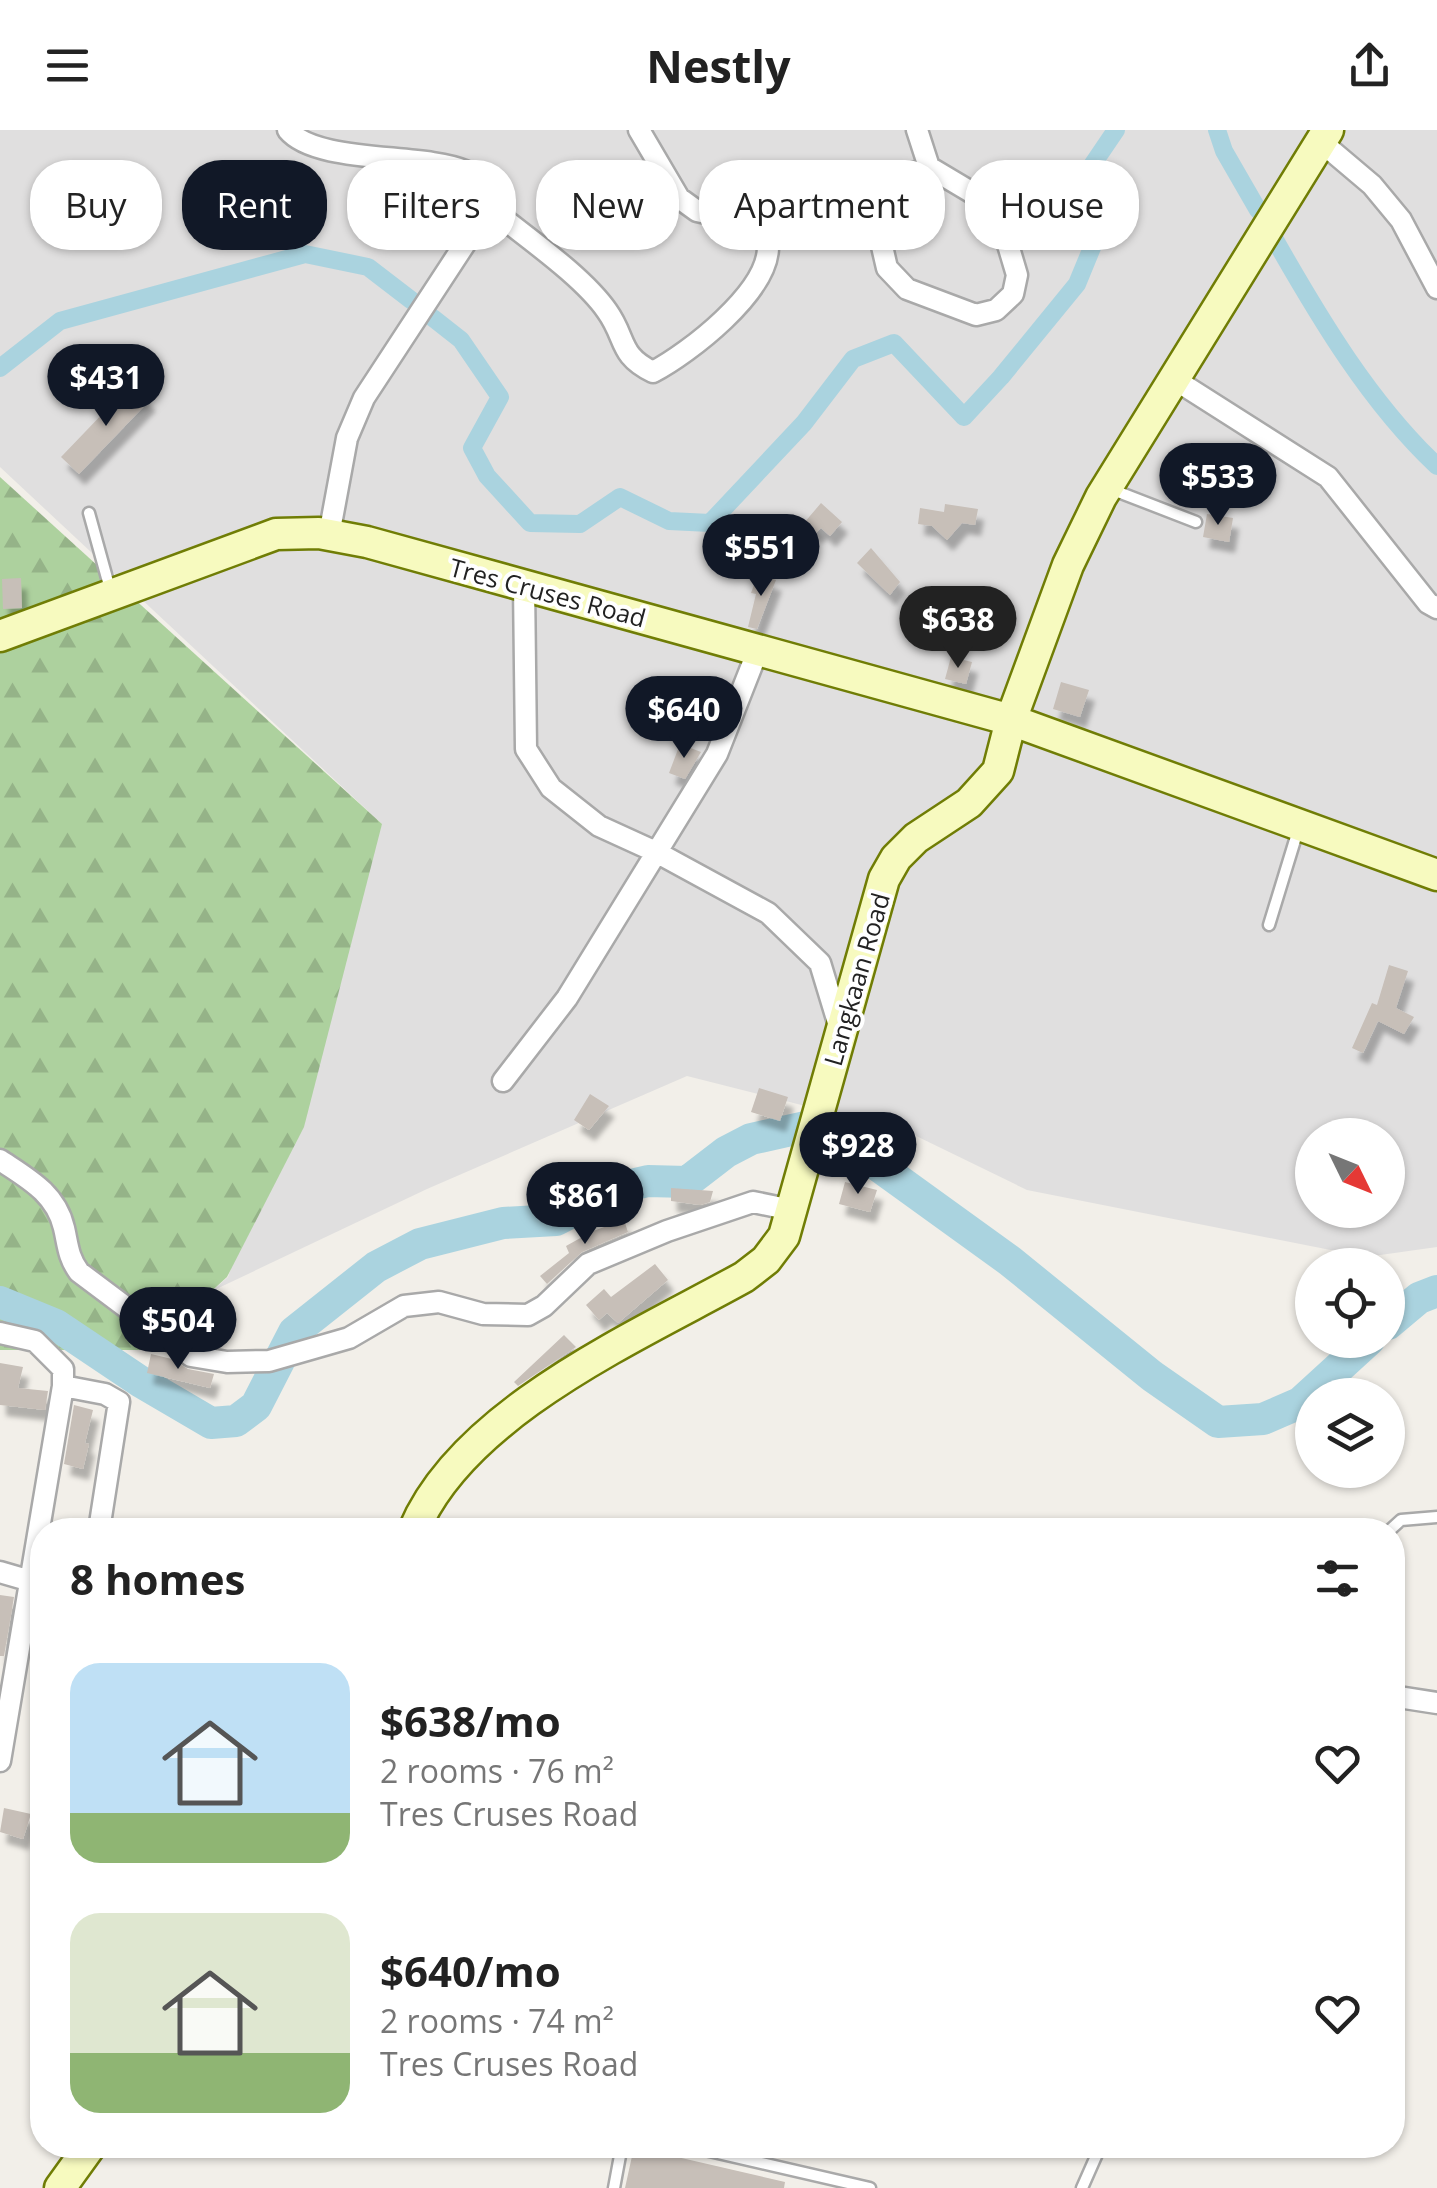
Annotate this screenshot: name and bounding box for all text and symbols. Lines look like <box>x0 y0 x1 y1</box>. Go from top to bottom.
text: Nestly <box>646 35 791 96</box>
icon: menu <box>40 38 95 93</box>
icon: share <box>1342 38 1397 93</box>
chip: Buy <box>30 160 162 250</box>
chip: Rent <box>182 160 327 250</box>
chip: Filters <box>347 160 516 250</box>
chip: New <box>536 160 679 250</box>
chip: Apartment <box>699 160 945 250</box>
chip: House <box>965 160 1139 250</box>
pin: $431 <box>47 344 165 429</box>
text: $431 <box>69 355 143 398</box>
pin: $533 <box>1159 443 1277 528</box>
text: $533 <box>1181 454 1255 497</box>
pin: $551 <box>702 514 820 599</box>
text: $551 <box>724 525 798 568</box>
street label: Tres Cruses Road <box>446 549 650 635</box>
pin: $638 <box>899 586 1017 671</box>
text: $638 <box>921 597 995 640</box>
pin: $640 <box>625 676 743 761</box>
text: $640 <box>647 687 721 730</box>
street label: Langkaan Road <box>815 889 897 1069</box>
pin: $928 <box>799 1112 917 1197</box>
north arrow <box>1295 1118 1405 1228</box>
map controls <box>1295 1118 1405 1488</box>
text: $928 <box>821 1123 895 1166</box>
pin: $861 <box>526 1162 644 1247</box>
text: $861 <box>548 1173 622 1216</box>
button: locate <box>1295 1248 1405 1358</box>
pin: $504 <box>119 1287 237 1372</box>
text: $504 <box>141 1298 215 1341</box>
button: layers <box>1295 1378 1405 1488</box>
text: 8 homes <box>70 1550 245 1607</box>
icon: filters <box>1310 1551 1365 1606</box>
text: $638/mo <box>380 1692 561 1749</box>
icon: home <box>150 1703 270 1823</box>
icon: heart <box>1310 1736 1365 1791</box>
text: 2 rooms · 76 m² <box>380 1749 614 1792</box>
text: Tres Cruses Road <box>380 1792 638 1835</box>
text: $640/mo <box>380 1942 561 1999</box>
icon: home <box>150 1953 270 2073</box>
icon: heart <box>1310 1986 1365 2041</box>
text: 2 rooms · 74 m² <box>380 1999 614 2042</box>
text: Tres Cruses Road <box>380 2042 638 2085</box>

